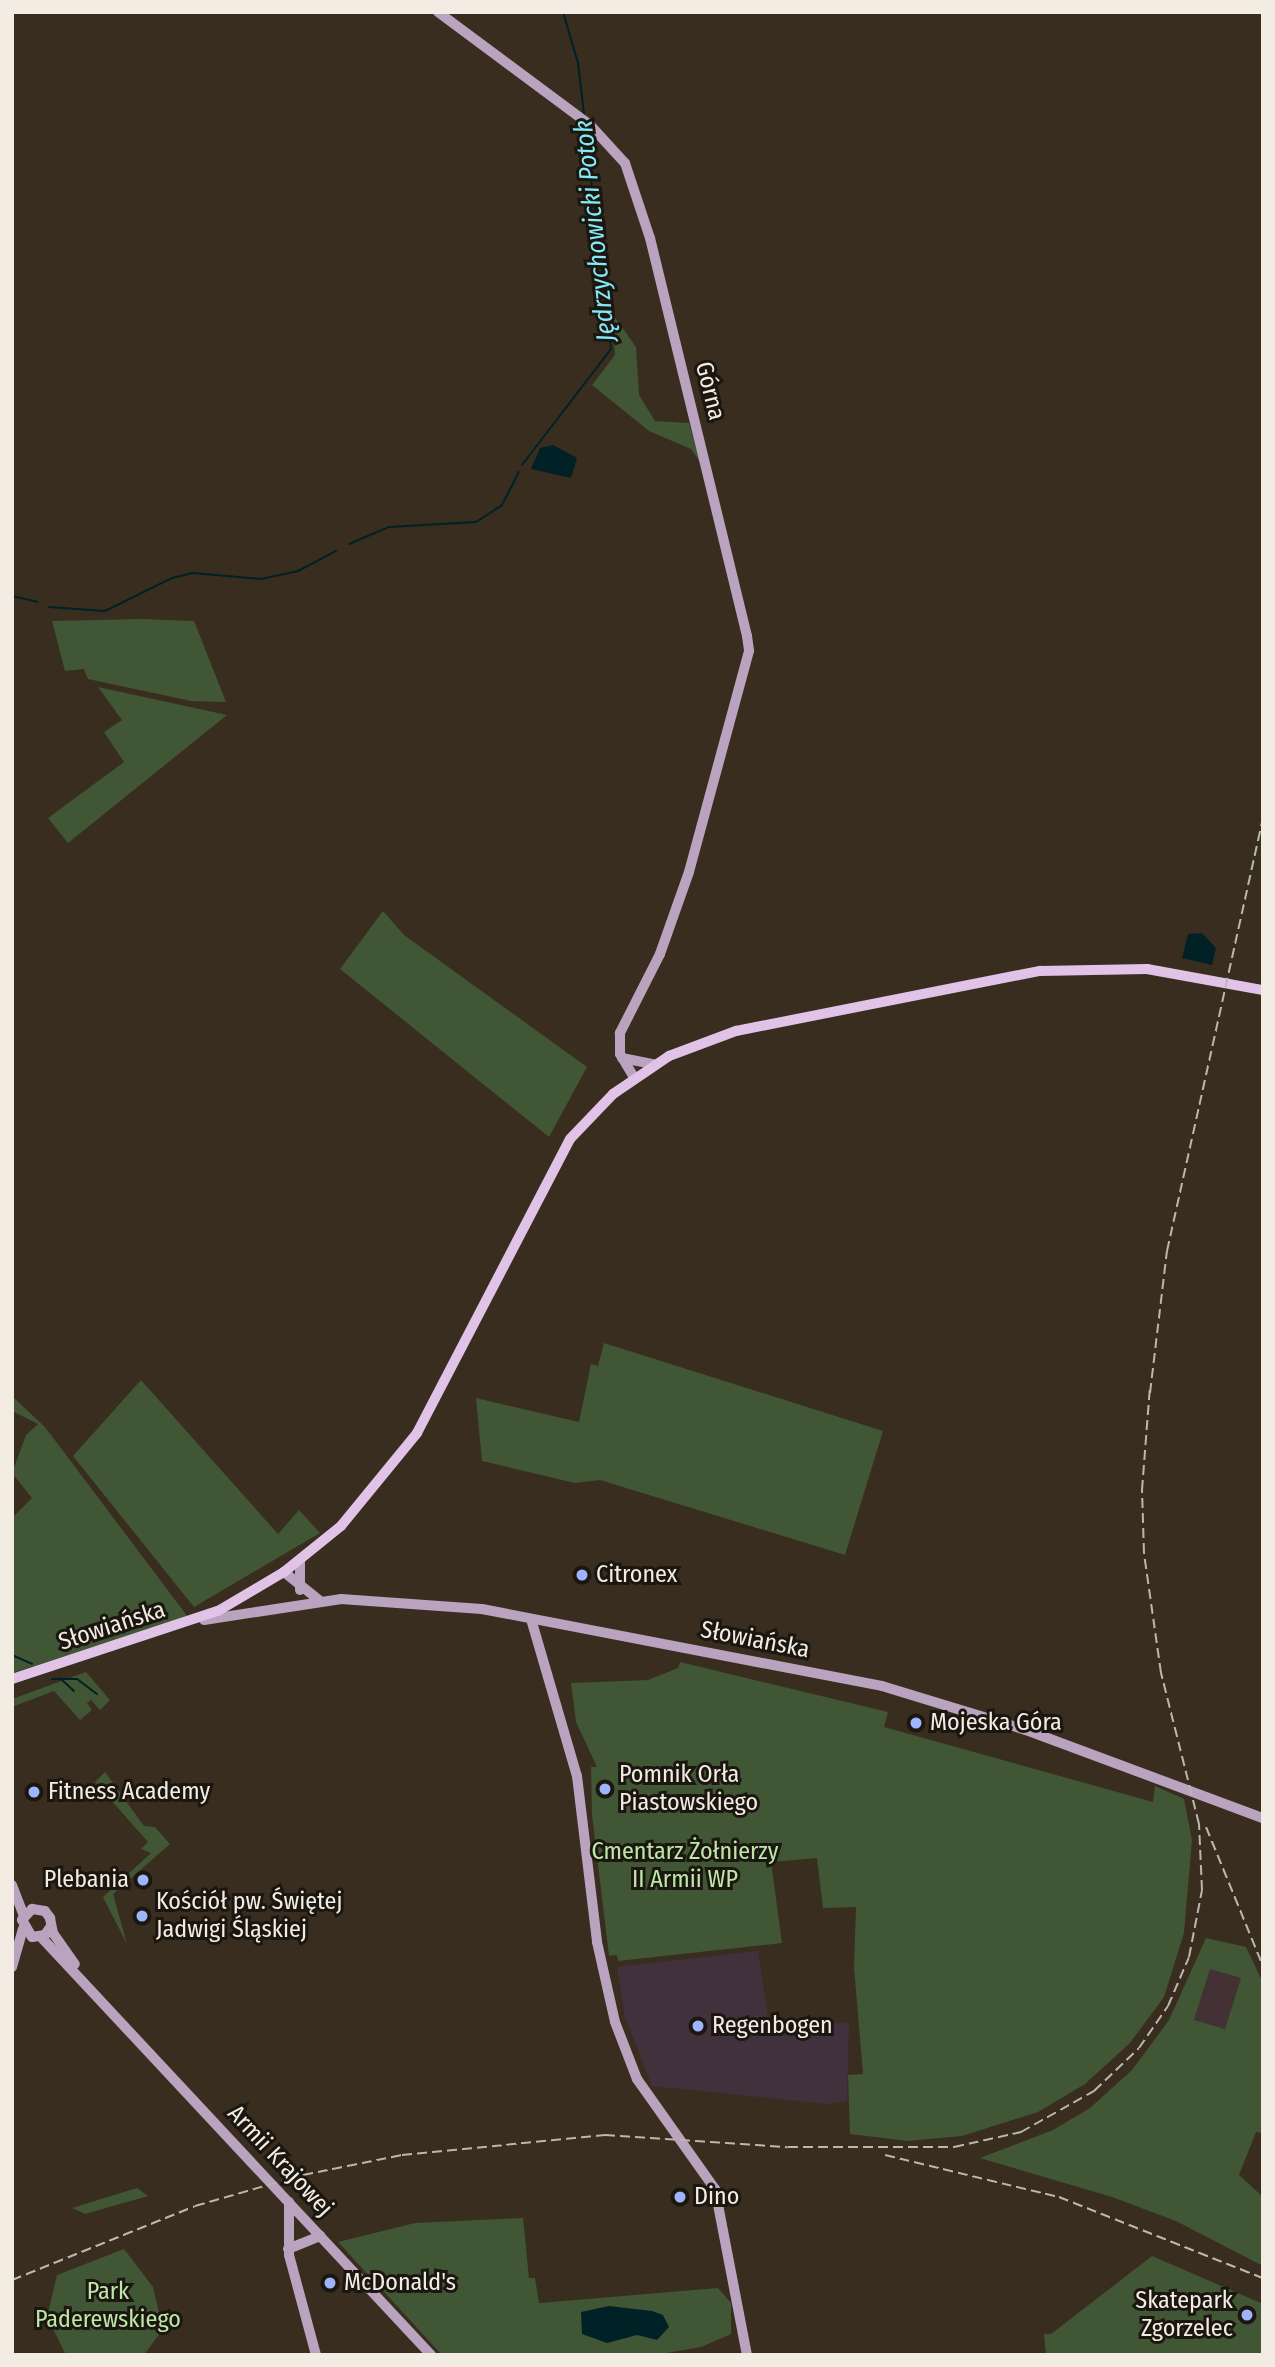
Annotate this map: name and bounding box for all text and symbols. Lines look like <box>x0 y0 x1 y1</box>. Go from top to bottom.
water label: Jędrzychowicki Potok <box>568 119 622 343</box>
street label: Górna <box>689 359 731 423</box>
place label: Citronex <box>596 1561 677 1589</box>
marker: Citronex <box>574 1567 590 1583</box>
street label: Słowiańska <box>55 1595 169 1657</box>
street label: Słowiańska <box>698 1615 812 1665</box>
place label: Mojeska Góra <box>930 1709 1062 1737</box>
marker: Mojeska Góra <box>908 1715 924 1731</box>
place label: Pomnik Orła Piastowskiego <box>619 1761 758 1817</box>
place label: Fitness Academy <box>48 1778 210 1806</box>
marker: Pomnik Orła Piastowskiego <box>597 1781 613 1797</box>
marker: Fitness Academy <box>26 1784 42 1800</box>
park label: Cmentarz Żołnierzy II Armii WP <box>592 1838 778 1894</box>
place label: Plebania <box>44 1866 129 1894</box>
marker: Plebania <box>135 1872 151 1888</box>
place label: Kościół pw. Świętej Jadwigi Śląskiej <box>156 1888 342 1944</box>
marker: Kościół pw. Świętej Jadwigi Śląskiej <box>134 1908 150 1924</box>
place label: Regenbogen <box>712 2012 833 2040</box>
marker: Regenbogen <box>690 2018 706 2034</box>
street label: Armii Krajowej <box>221 2099 339 2223</box>
place label: Dino <box>694 2183 739 2211</box>
marker: Dino <box>672 2189 688 2205</box>
place label: McDonald's <box>344 2269 456 2297</box>
marker: McDonald's <box>322 2275 338 2291</box>
park label: Park Paderewskiego <box>35 2278 181 2334</box>
place label: Skatepark Zgorzelec <box>1135 2287 1233 2343</box>
marker: Skatepark Zgorzelec <box>1239 2307 1255 2323</box>

